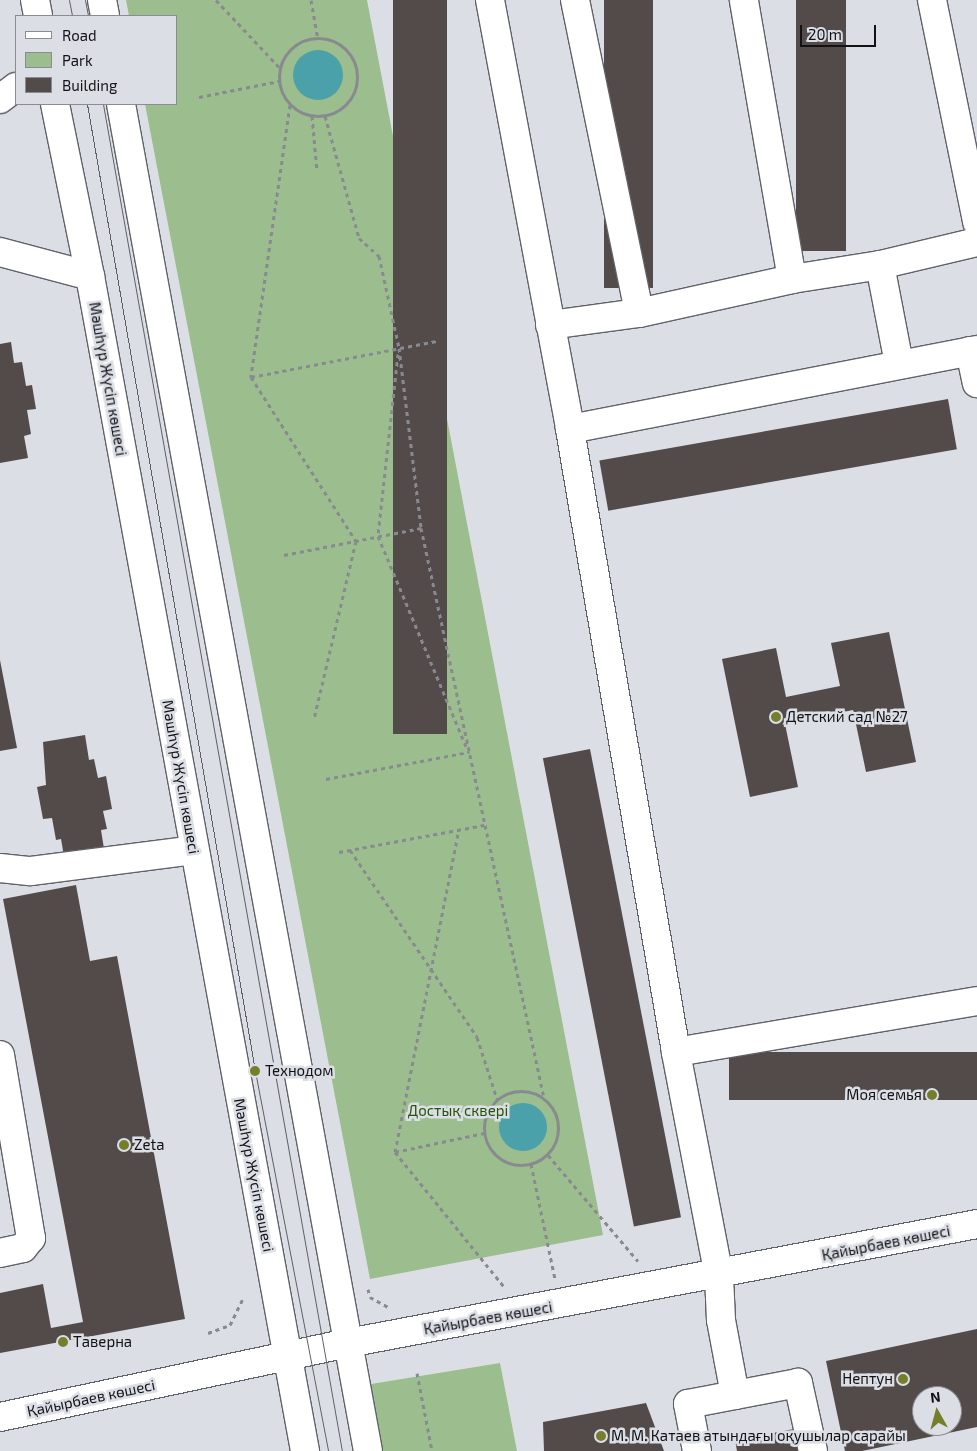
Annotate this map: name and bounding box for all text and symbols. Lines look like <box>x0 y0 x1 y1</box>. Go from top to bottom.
legend <box>15 15 178 105</box>
scale bar <box>802 15 878 47</box>
text: 20 m <box>808 25 842 43</box>
text: Road <box>62 26 97 44</box>
text: Park <box>62 51 93 69</box>
text: Building <box>62 76 117 94</box>
street label: Мәшһүр Жүсіп көшесі <box>86 301 130 457</box>
street label: Мәшһүр Жүсіп көшесі <box>159 699 203 855</box>
place label: Детский сад №27 <box>786 708 908 726</box>
marker: Детский сад №27 <box>770 711 782 723</box>
place label: Технодом <box>265 1062 334 1080</box>
marker: Технодом <box>249 1065 261 1077</box>
place label: Моя семья <box>846 1086 922 1104</box>
marker: Моя семья <box>926 1089 938 1101</box>
street label: Мәшһүр Жүсіп көшесі <box>230 1097 278 1253</box>
park label: Достық сквері <box>408 1102 508 1120</box>
place label: Zeta <box>134 1136 164 1154</box>
marker: Zeta <box>118 1139 130 1151</box>
street label: Қайырбаев көшесі <box>820 1222 952 1264</box>
street label: Қайырбаев көшесі <box>422 1298 554 1338</box>
place label: Таверна <box>73 1333 132 1351</box>
marker: Таверна <box>57 1336 69 1348</box>
place label: Нептун <box>842 1370 893 1388</box>
marker: Нептун <box>897 1373 909 1385</box>
street label: Қайырбаев көшесі <box>25 1376 157 1420</box>
north arrow <box>912 1386 962 1436</box>
text: N <box>929 1388 941 1406</box>
place label: М. М. Катаев атындағы оқушылар сарайы <box>611 1427 906 1445</box>
marker: М. М. Катаев атындағы оқушылар сарайы <box>595 1430 607 1442</box>

